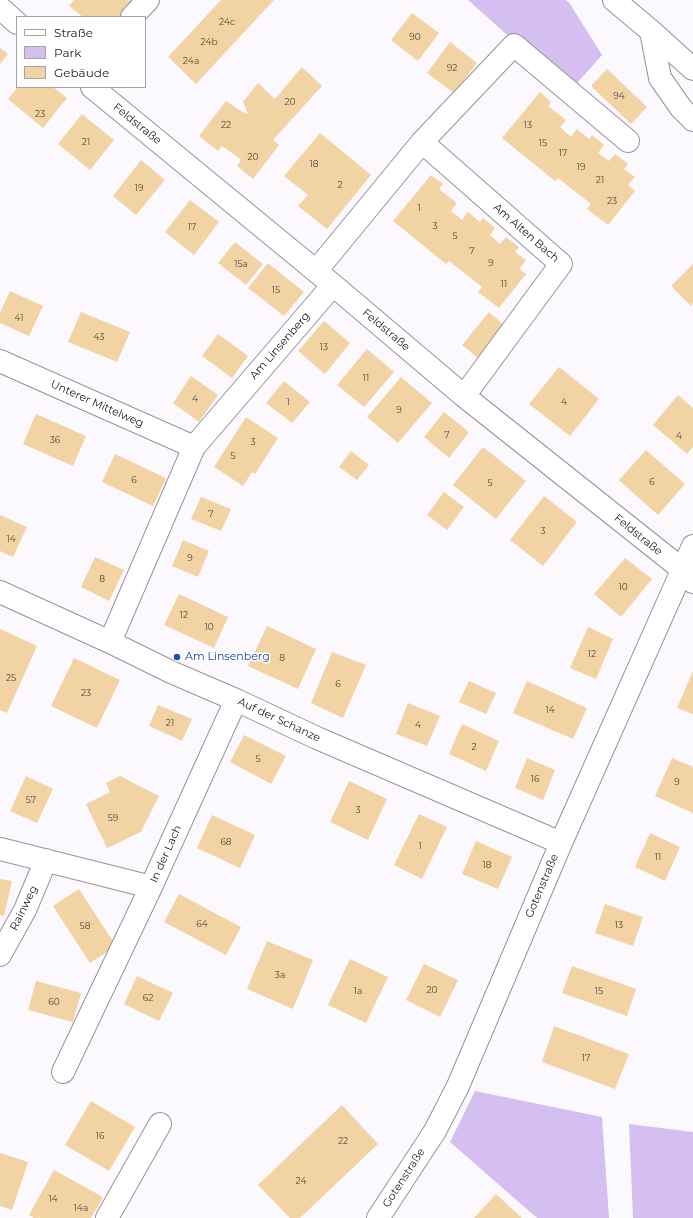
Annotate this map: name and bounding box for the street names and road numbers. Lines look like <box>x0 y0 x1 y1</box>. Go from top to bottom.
street label: Feldstraße <box>110 101 164 147</box>
street label: Am Alten Bach <box>490 201 562 265</box>
street label: Feldstraße <box>360 306 412 354</box>
street label: Am Linsenberg <box>247 310 313 382</box>
street label: Unterer Mittelweg <box>48 378 146 430</box>
street label: Feldstraße <box>611 512 665 558</box>
street label: Auf der Schanze <box>236 695 322 745</box>
street label: In der Lach <box>147 823 185 885</box>
street label: Gotenstraße <box>523 852 561 920</box>
street label: Rainweg <box>7 883 41 933</box>
street label: Gotenstraße <box>380 1146 428 1210</box>

